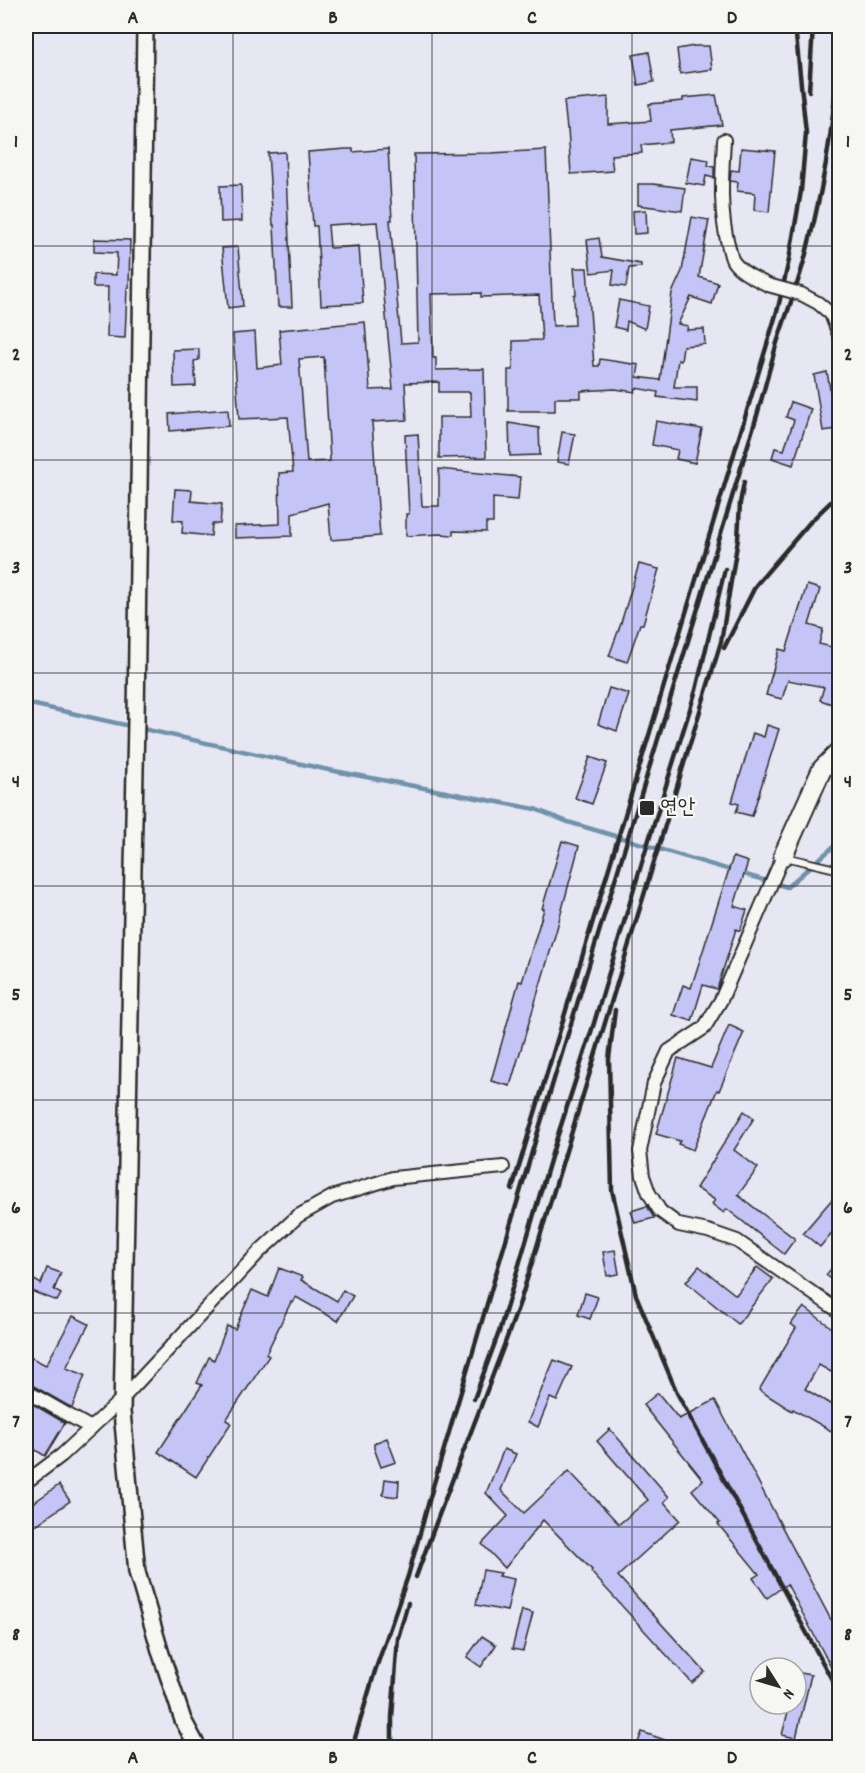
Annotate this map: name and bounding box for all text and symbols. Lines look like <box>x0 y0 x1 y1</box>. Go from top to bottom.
text: A <box>128 5 139 33</box>
text: B <box>328 5 338 33</box>
text: C <box>527 5 537 33</box>
text: D <box>727 5 738 33</box>
text: 1 <box>14 129 18 157</box>
text: 1 <box>846 129 850 157</box>
text: 2 <box>12 342 20 370</box>
text: 2 <box>844 342 852 370</box>
text: 3 <box>12 555 20 583</box>
text: 3 <box>844 555 852 583</box>
text: 4 <box>12 769 20 797</box>
text: 4 <box>844 769 852 797</box>
place label: 연안 <box>660 793 696 824</box>
marker: 연안 <box>638 799 656 817</box>
text: 5 <box>11 982 21 1010</box>
text: 5 <box>843 982 853 1010</box>
text: 6 <box>11 1195 21 1223</box>
text: 6 <box>843 1195 853 1223</box>
text: 7 <box>12 1409 20 1437</box>
text: 7 <box>844 1409 852 1437</box>
text: 8 <box>12 1622 20 1650</box>
text: 8 <box>844 1622 852 1650</box>
north arrow <box>748 1656 808 1716</box>
text: N <box>776 1683 800 1704</box>
text: A <box>128 1745 139 1773</box>
text: B <box>328 1745 338 1773</box>
text: C <box>527 1745 537 1773</box>
text: D <box>727 1745 738 1773</box>

